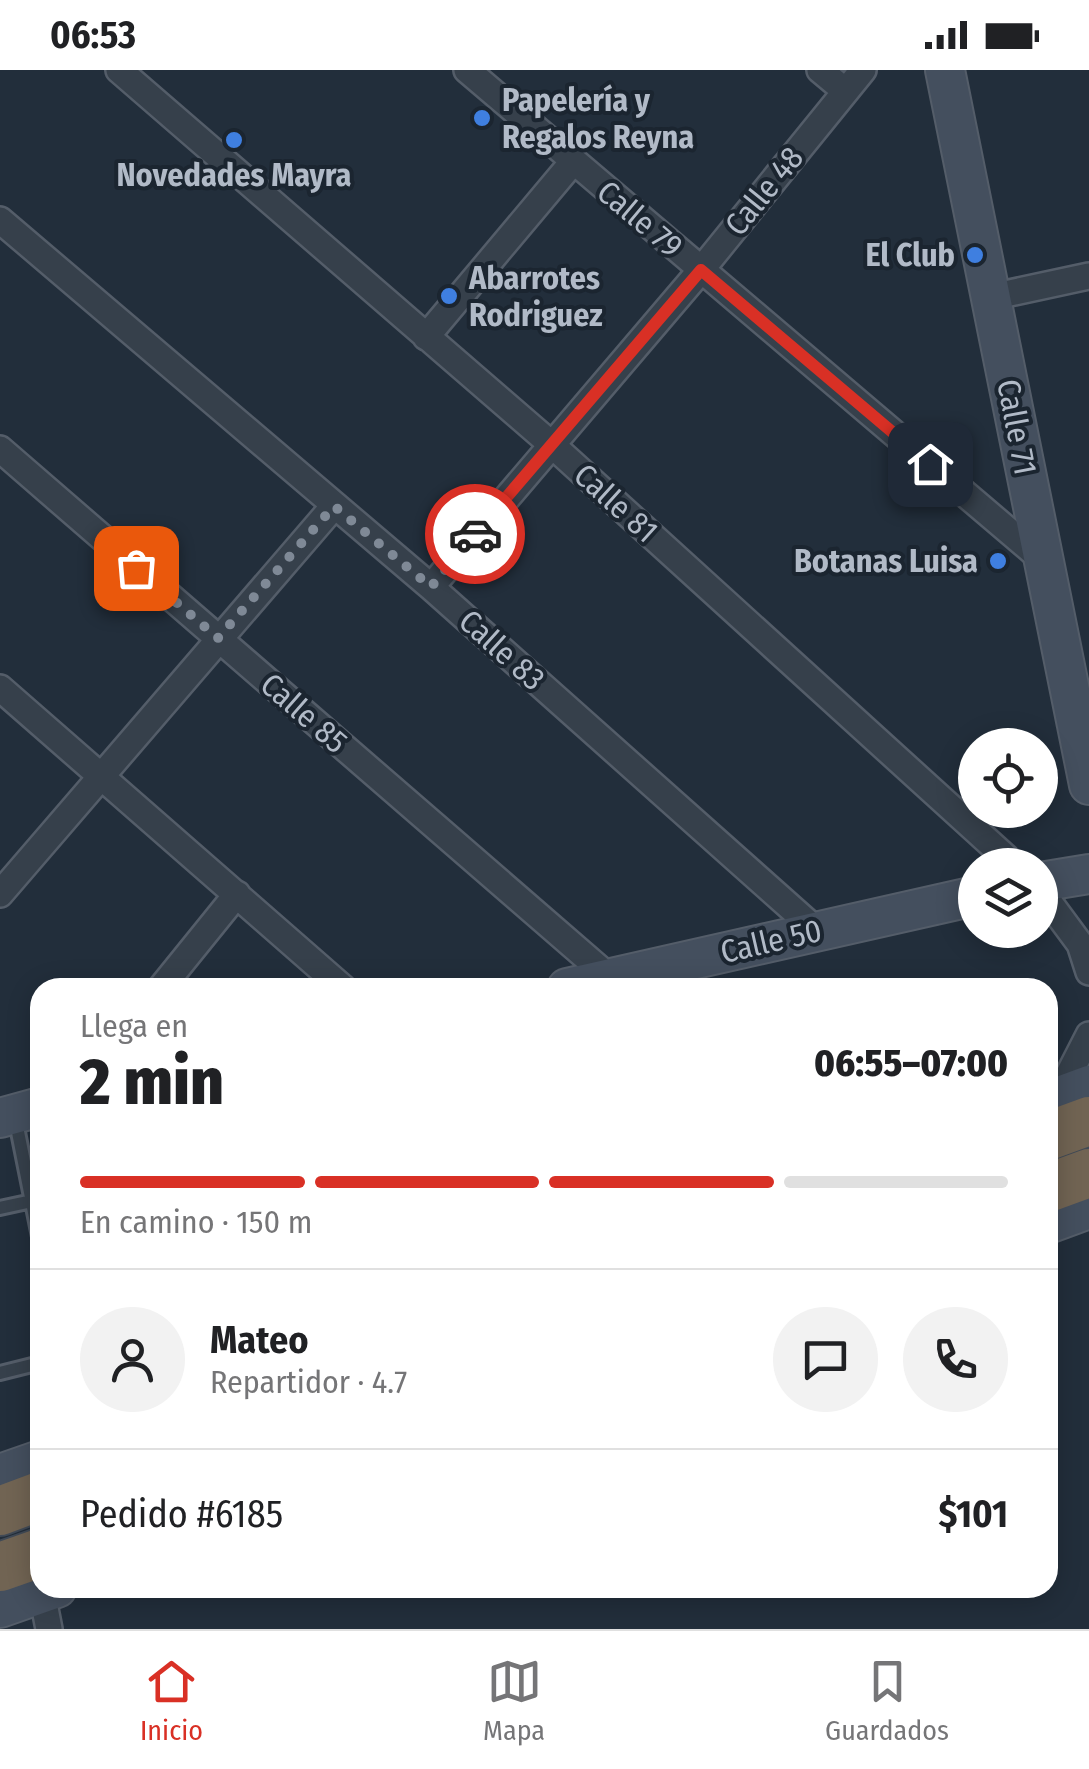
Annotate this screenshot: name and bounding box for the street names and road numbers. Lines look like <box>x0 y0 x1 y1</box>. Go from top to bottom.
street label: Calle 48 <box>717 139 811 243</box>
street label: Calle 79 <box>590 172 690 266</box>
street label: Calle 71 <box>989 376 1045 478</box>
street label: Calle 81 <box>566 456 666 550</box>
street label: Calle 83 <box>451 602 553 698</box>
street label: Calle 85 <box>253 665 355 761</box>
street label: Calle 50 <box>717 911 825 971</box>

